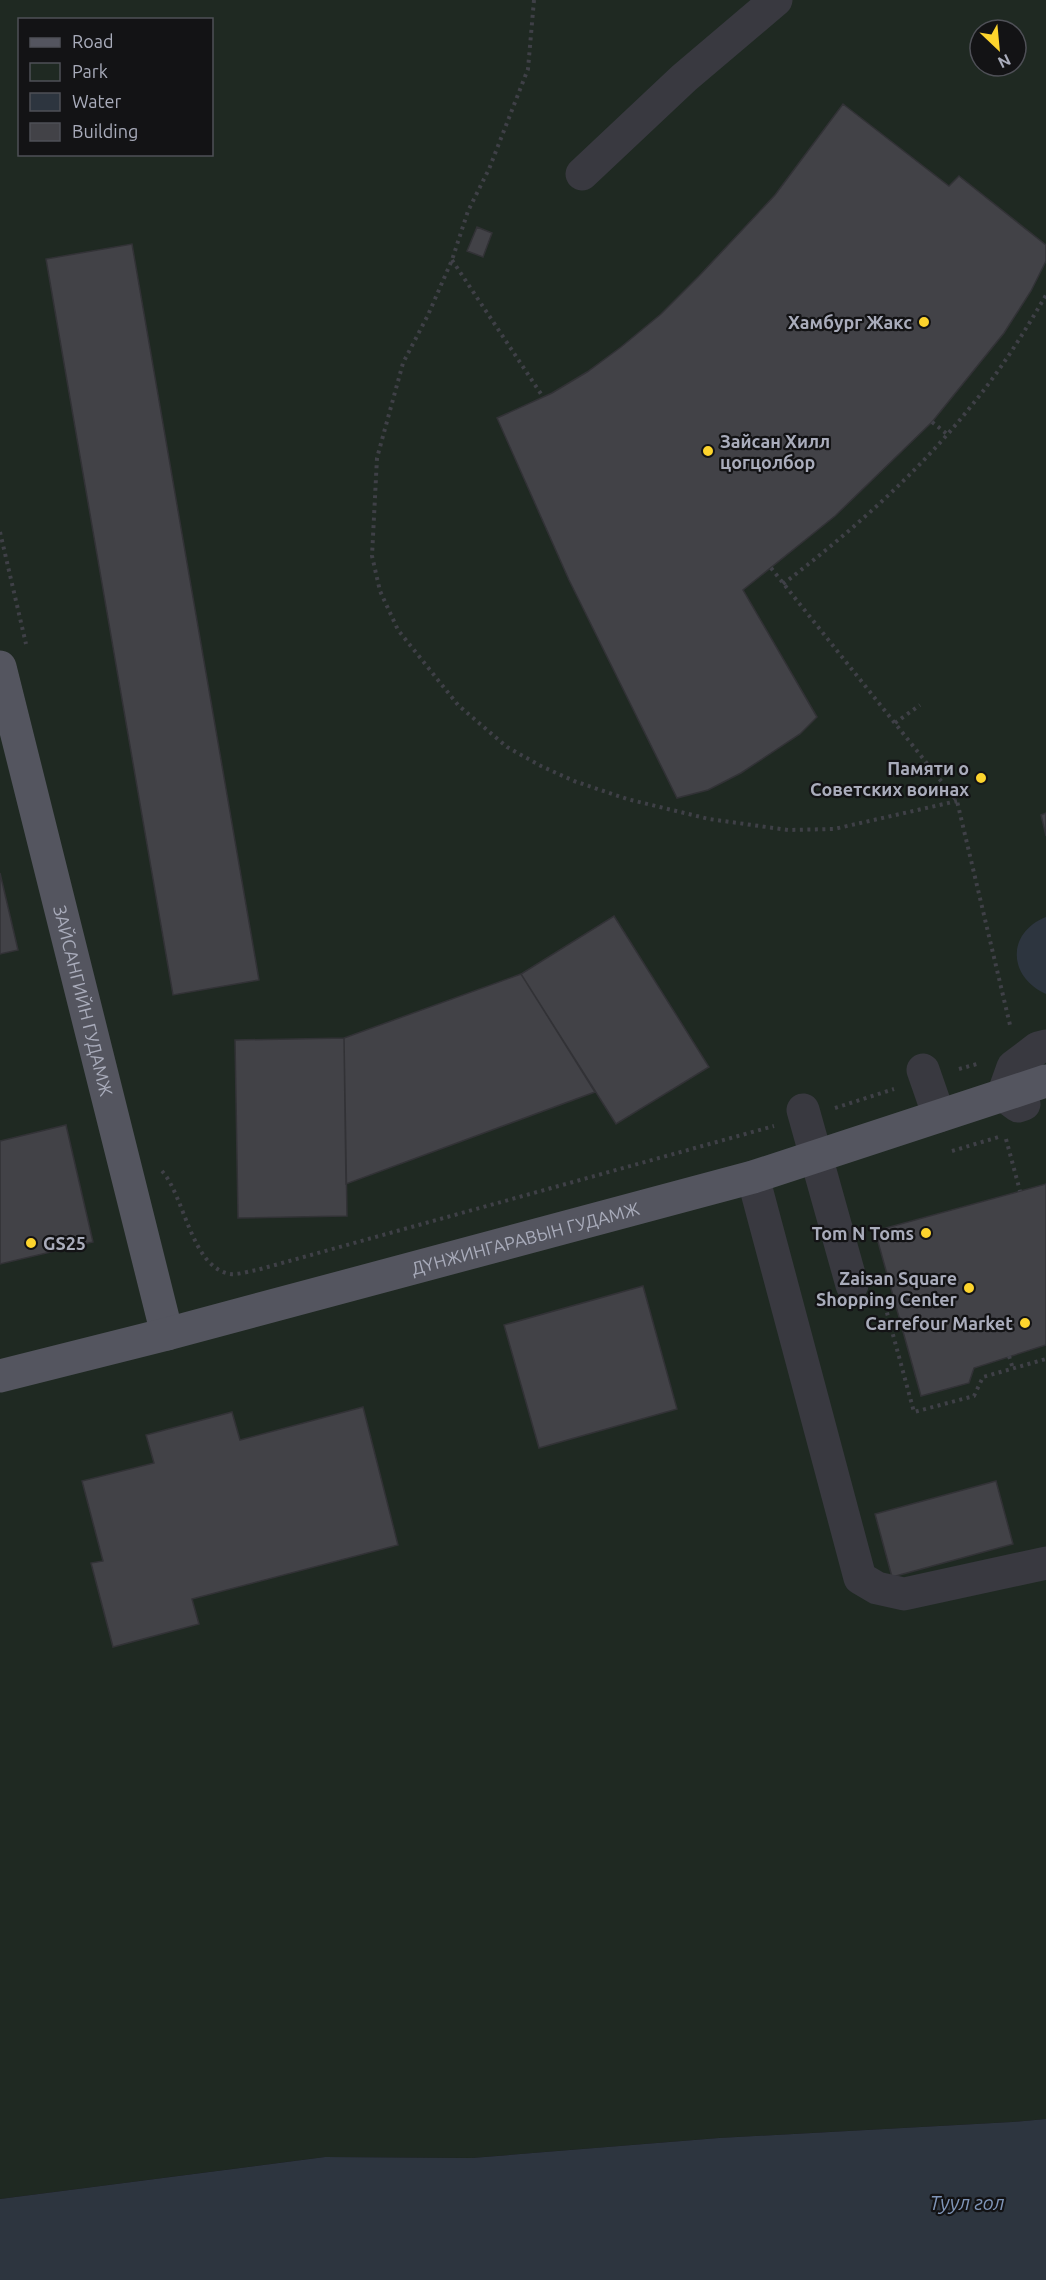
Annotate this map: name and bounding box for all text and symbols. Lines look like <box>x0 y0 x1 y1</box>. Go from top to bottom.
legend <box>18 18 213 156</box>
north arrow <box>968 18 1028 78</box>
text: Road <box>72 31 114 51</box>
text: N <box>995 51 1014 72</box>
text: Park <box>72 61 108 81</box>
text: Water <box>72 91 122 111</box>
text: Building <box>72 121 138 141</box>
place label: Хамбург Жакс <box>788 312 912 332</box>
marker: Хамбург Жакс <box>917 315 931 329</box>
place label: Зайсан Хилл цогцолбор <box>720 431 830 472</box>
marker: Зайсан Хилл цогцолбор <box>701 444 715 458</box>
place label: Памяти о Советских воинах <box>810 758 969 799</box>
marker: Памяти о Советских воинах <box>974 771 988 785</box>
street label: ЗАЙСАНГИЙН ГУДАМЖ <box>50 903 117 1099</box>
street label: ДҮНЖИНГАРАВЫН ГУДАМЖ <box>409 1198 642 1278</box>
place label: Tom N Toms <box>812 1223 914 1243</box>
marker: Tom N Toms <box>919 1226 933 1240</box>
place label: GS25 <box>43 1233 86 1253</box>
marker: GS25 <box>24 1236 38 1250</box>
place label: Zaisan Square Shopping Center <box>816 1268 958 1309</box>
marker: Zaisan Square Shopping Center <box>962 1281 976 1295</box>
place label: Carrefour Market <box>865 1313 1013 1333</box>
marker: Carrefour Market <box>1018 1316 1032 1330</box>
water label: Туул гол <box>930 2191 1004 2214</box>

